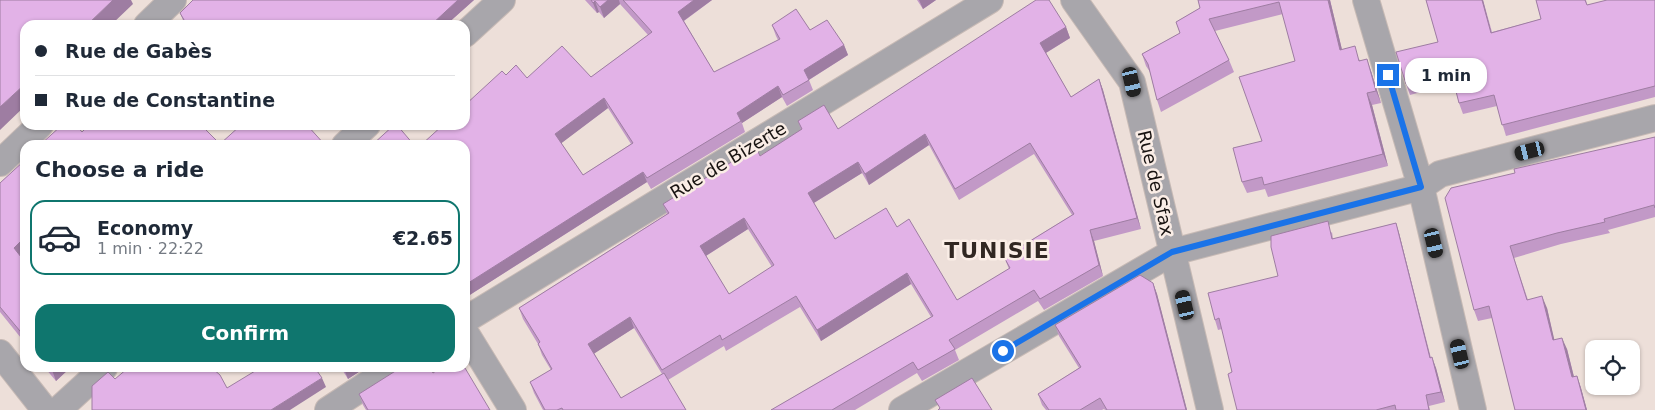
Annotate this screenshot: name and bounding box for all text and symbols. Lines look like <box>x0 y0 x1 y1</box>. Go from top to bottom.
text: Rue de Gabès <box>65 40 212 62</box>
callout: 1 min <box>1406 58 1488 92</box>
route end <box>1377 64 1399 86</box>
car <box>1121 66 1142 98</box>
text: 1 min <box>1421 66 1471 85</box>
text: Rue de Constantine <box>65 89 275 111</box>
street label: Rue de Bizerte <box>666 117 790 203</box>
street label: Rue de Sfax <box>1134 128 1178 238</box>
car <box>1513 140 1546 162</box>
text: Choose a ride <box>35 157 204 182</box>
icon: car <box>37 215 82 260</box>
text: Economy <box>97 217 193 239</box>
text: €2.65 <box>393 227 453 249</box>
car <box>1423 227 1444 259</box>
district label: TUNISIE <box>944 238 1050 263</box>
text: 1 min · 22:22 <box>97 239 204 258</box>
car <box>1174 289 1195 321</box>
button: Confirm <box>35 304 455 362</box>
car <box>1449 338 1470 370</box>
route start <box>992 340 1014 362</box>
map controls <box>1585 340 1640 395</box>
button: locate <box>1585 340 1640 395</box>

